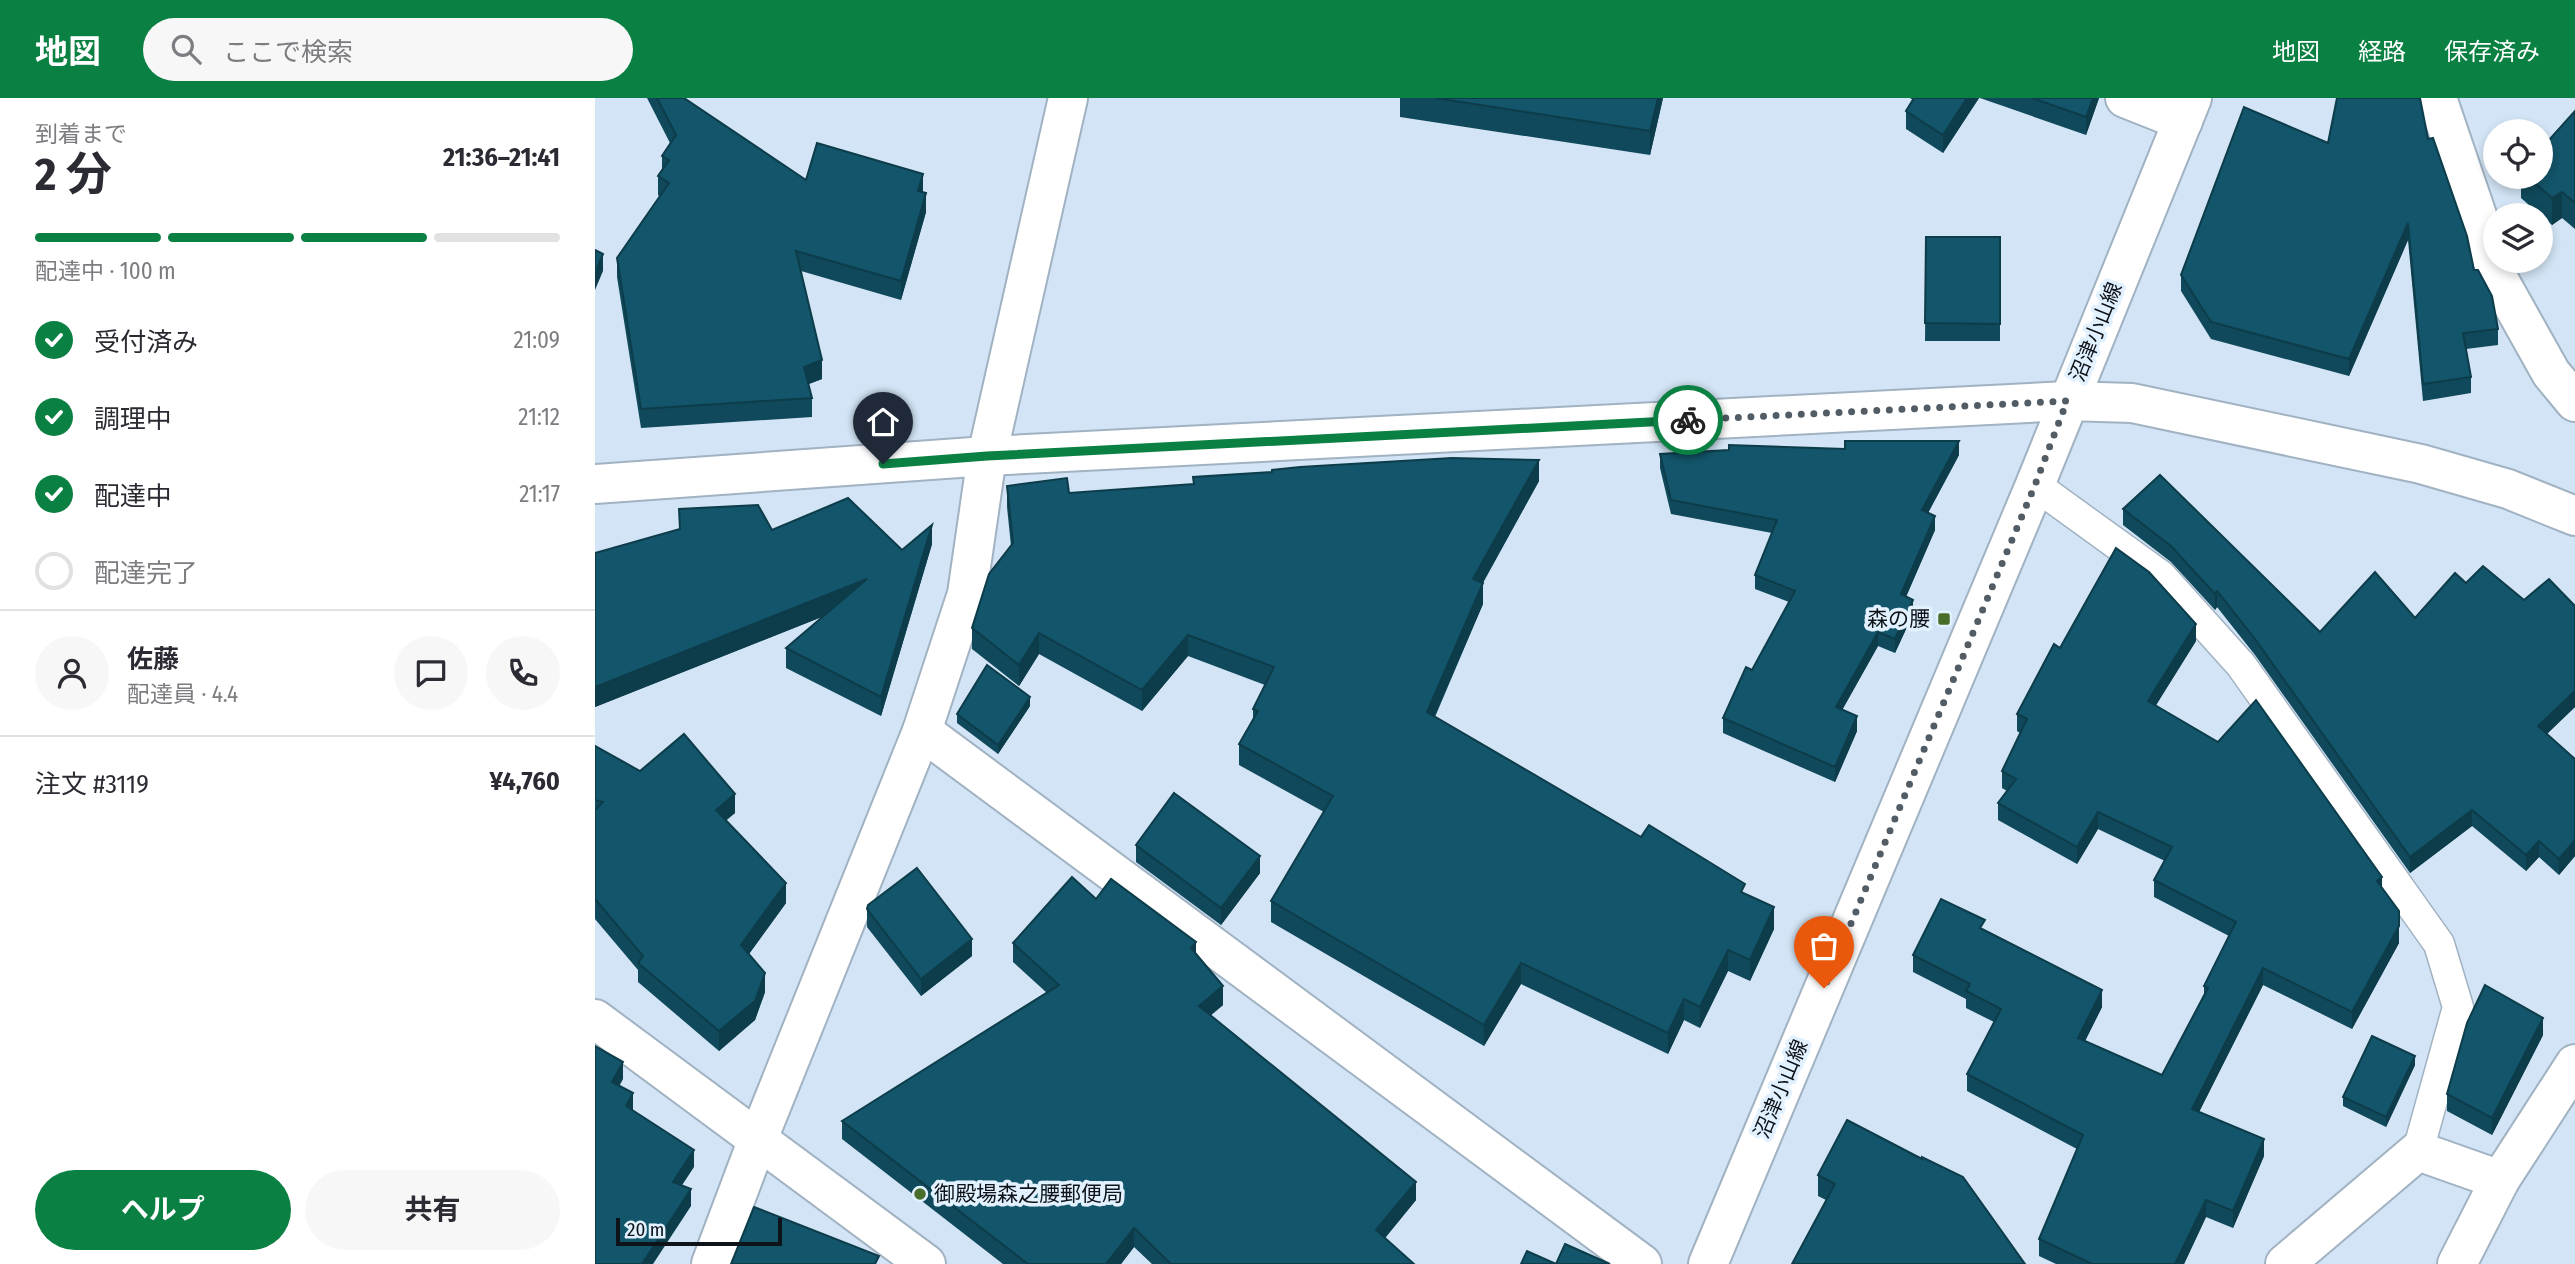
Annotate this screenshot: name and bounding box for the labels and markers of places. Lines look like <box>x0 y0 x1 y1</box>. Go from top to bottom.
pin <box>853 392 913 464</box>
place label: 森の腰 <box>1867 606 1930 632</box>
marker: 森の腰 <box>1936 611 1952 627</box>
pin <box>1794 916 1854 988</box>
place label: 御殿場森之腰郵便局 <box>934 1181 1123 1207</box>
marker: 御殿場森之腰郵便局 <box>912 1186 928 1202</box>

